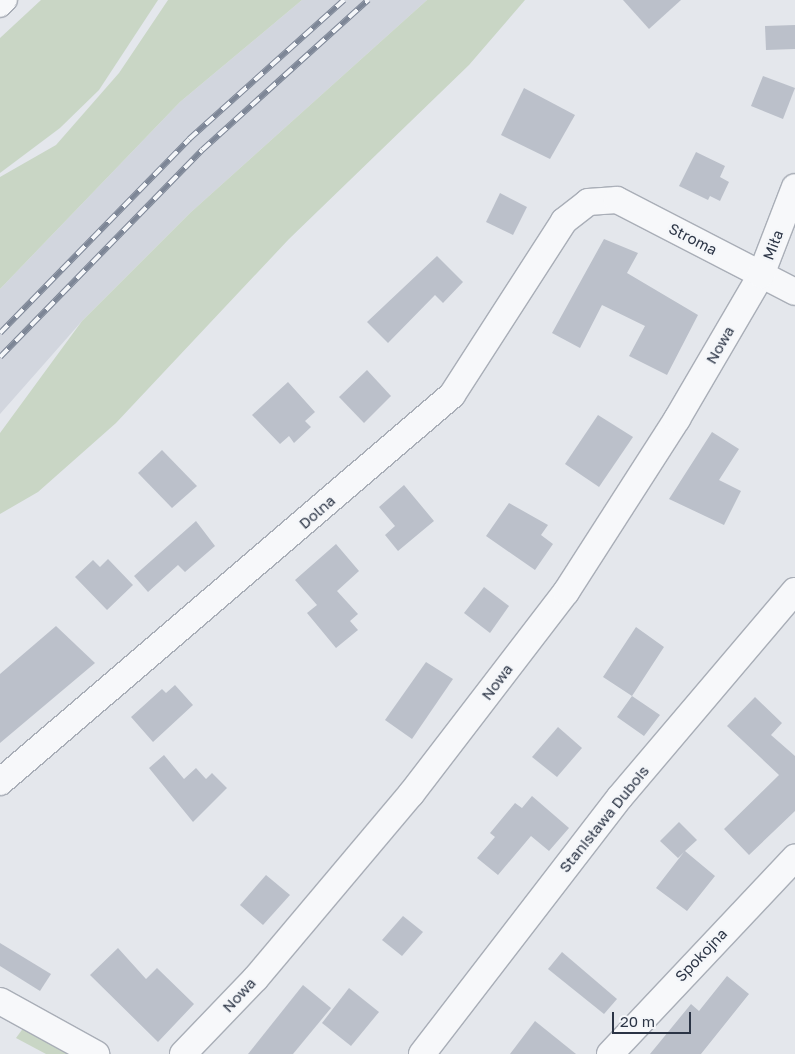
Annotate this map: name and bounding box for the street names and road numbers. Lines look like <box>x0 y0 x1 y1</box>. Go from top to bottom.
street label: Stroma <box>666 219 720 259</box>
street label: Miła <box>759 228 787 262</box>
street label: Nowa <box>702 323 738 367</box>
street label: Dolna <box>295 491 339 533</box>
street label: Nowa <box>478 660 516 704</box>
street label: Stanisława Dubois <box>555 762 653 876</box>
street label: Spokojna <box>671 925 731 985</box>
street label: Nowa <box>219 974 259 1016</box>

